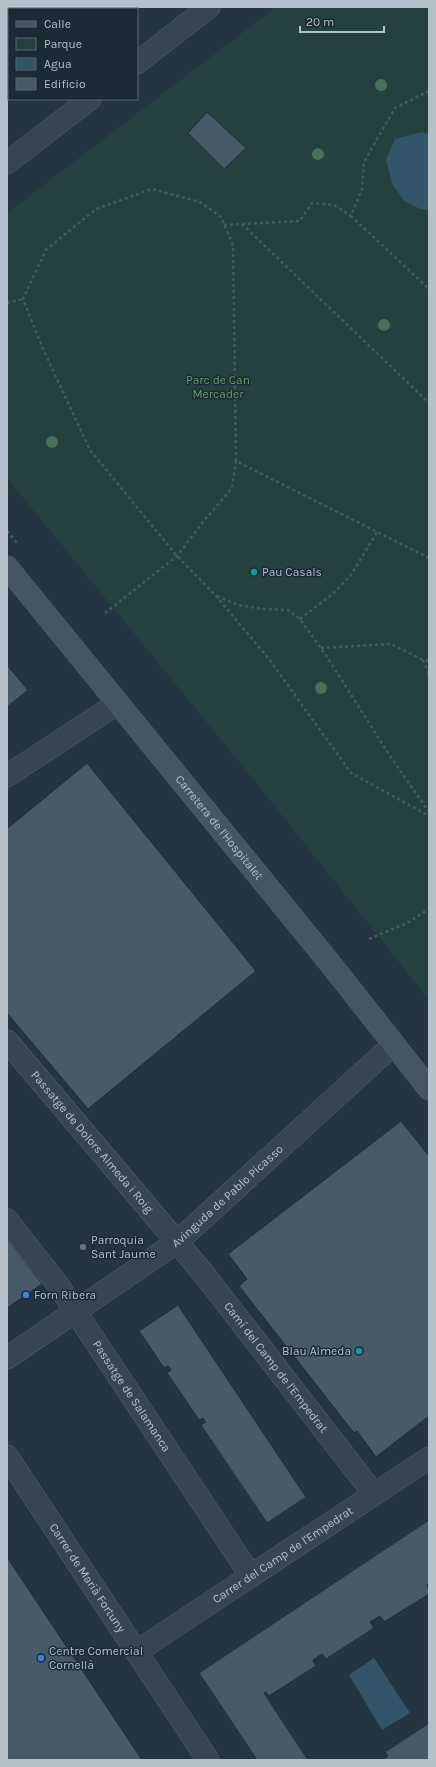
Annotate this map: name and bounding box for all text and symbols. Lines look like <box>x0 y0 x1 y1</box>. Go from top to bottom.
legend <box>8 8 138 100</box>
scale bar <box>300 8 384 34</box>
text: 20 m <box>306 15 334 29</box>
text: Calle <box>44 17 71 31</box>
text: Parque <box>44 37 82 51</box>
text: Agua <box>44 57 72 71</box>
text: Edificio <box>44 77 85 91</box>
park label: Parc de Can Mercader <box>186 373 250 401</box>
place label: Pau Casals <box>262 565 322 579</box>
marker: Pau Casals <box>249 567 259 577</box>
street label: Carretera de l'Hospitalet <box>172 772 266 883</box>
street label: Passatge de Dolors Almeda i Roig <box>28 1068 156 1216</box>
street label: Avinguda de Pablo Picasso <box>169 1142 286 1250</box>
place label: Parroquia Sant Jaume <box>91 1233 156 1261</box>
marker: Parroquia Sant Jaume <box>78 1242 88 1252</box>
place label: Forn Ribera <box>34 1288 96 1302</box>
marker: Forn Ribera <box>21 1290 31 1300</box>
street label: Camí del Camp de l'Empedrat <box>221 1299 331 1436</box>
street label: Passatge de Salamanca <box>90 1338 174 1455</box>
place label: Blau Almeda <box>282 1344 351 1358</box>
marker: Blau Almeda <box>354 1346 364 1356</box>
street label: Carrer del Camp de l'Empedrat <box>210 1503 356 1606</box>
street label: Carrer de Marià Fortuny <box>46 1521 129 1635</box>
place label: Centre Comercial Cornellà <box>49 1644 143 1672</box>
marker: Centre Comercial Cornellà <box>36 1653 46 1663</box>

